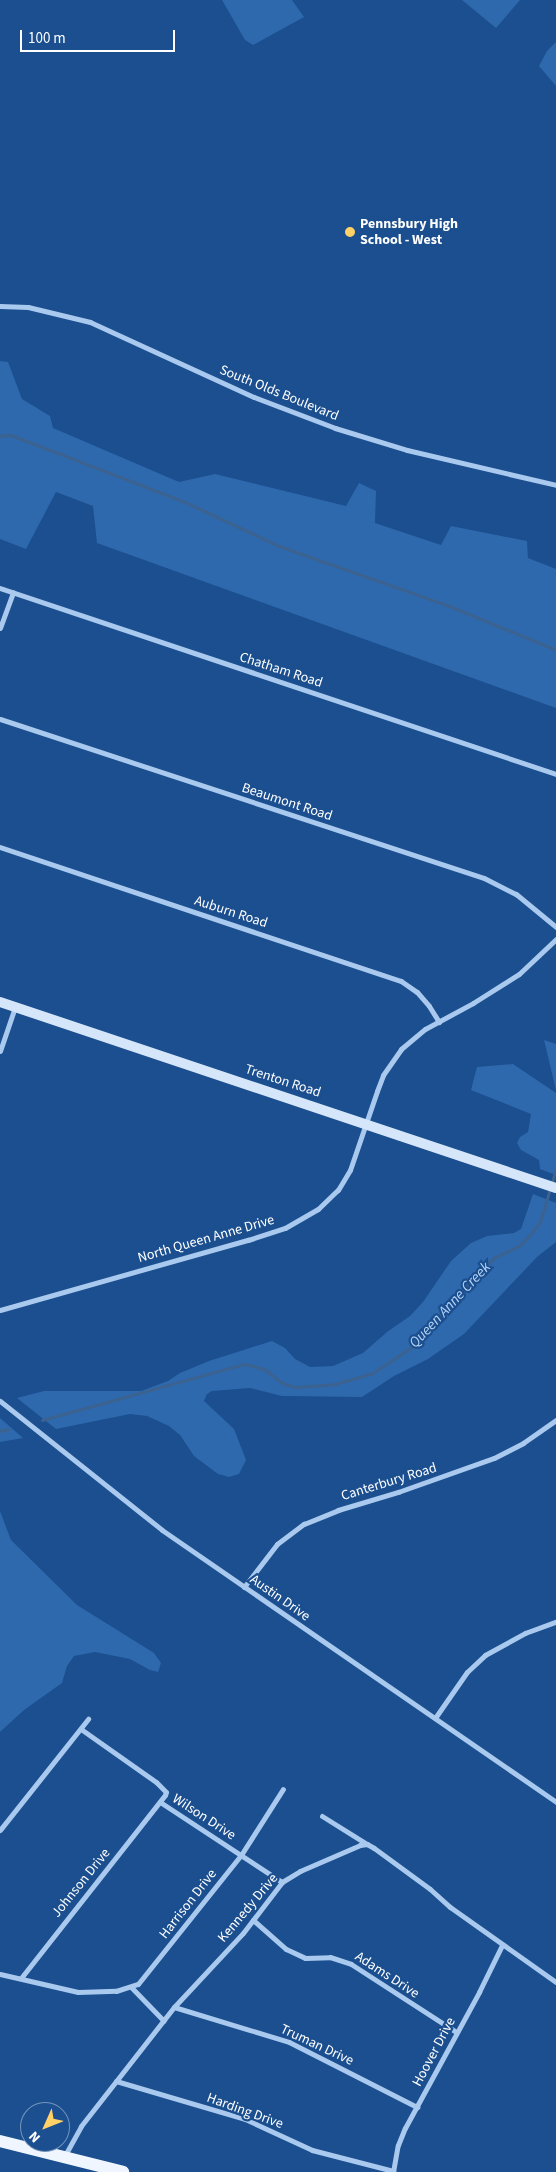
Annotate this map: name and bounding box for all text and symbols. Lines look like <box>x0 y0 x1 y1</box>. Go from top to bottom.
scale bar <box>22 20 178 52</box>
text: 100 m <box>28 28 66 49</box>
place label: Pennsbury High School - West <box>360 216 458 248</box>
marker: Pennsbury High School - West <box>344 226 356 238</box>
street label: South Olds Boulevard <box>217 361 341 425</box>
street label: Chatham Road <box>237 649 325 691</box>
street label: Beaumont Road <box>240 779 334 825</box>
street label: Auburn Road <box>192 892 270 932</box>
street label: Trenton Road <box>243 1061 323 1101</box>
street label: North Queen Anne Drive <box>136 1212 276 1266</box>
water label: Queen Anne Creek <box>406 1258 494 1352</box>
street label: Canterbury Road <box>339 1459 439 1505</box>
street label: Austin Drive <box>247 1571 313 1625</box>
street label: Wilson Drive <box>169 1790 239 1844</box>
street label: Johnson Drive <box>48 1845 114 1921</box>
street label: Harrison Drive <box>156 1866 220 1942</box>
street label: Kennedy Drive <box>214 1870 282 1946</box>
street label: Adams Drive <box>352 1948 422 2002</box>
street label: Hoover Drive <box>409 2015 459 2089</box>
street label: Truman Drive <box>278 2021 356 2069</box>
street label: Harding Drive <box>205 2089 285 2133</box>
north arrow <box>20 2102 70 2152</box>
text: N <box>25 2126 45 2147</box>

